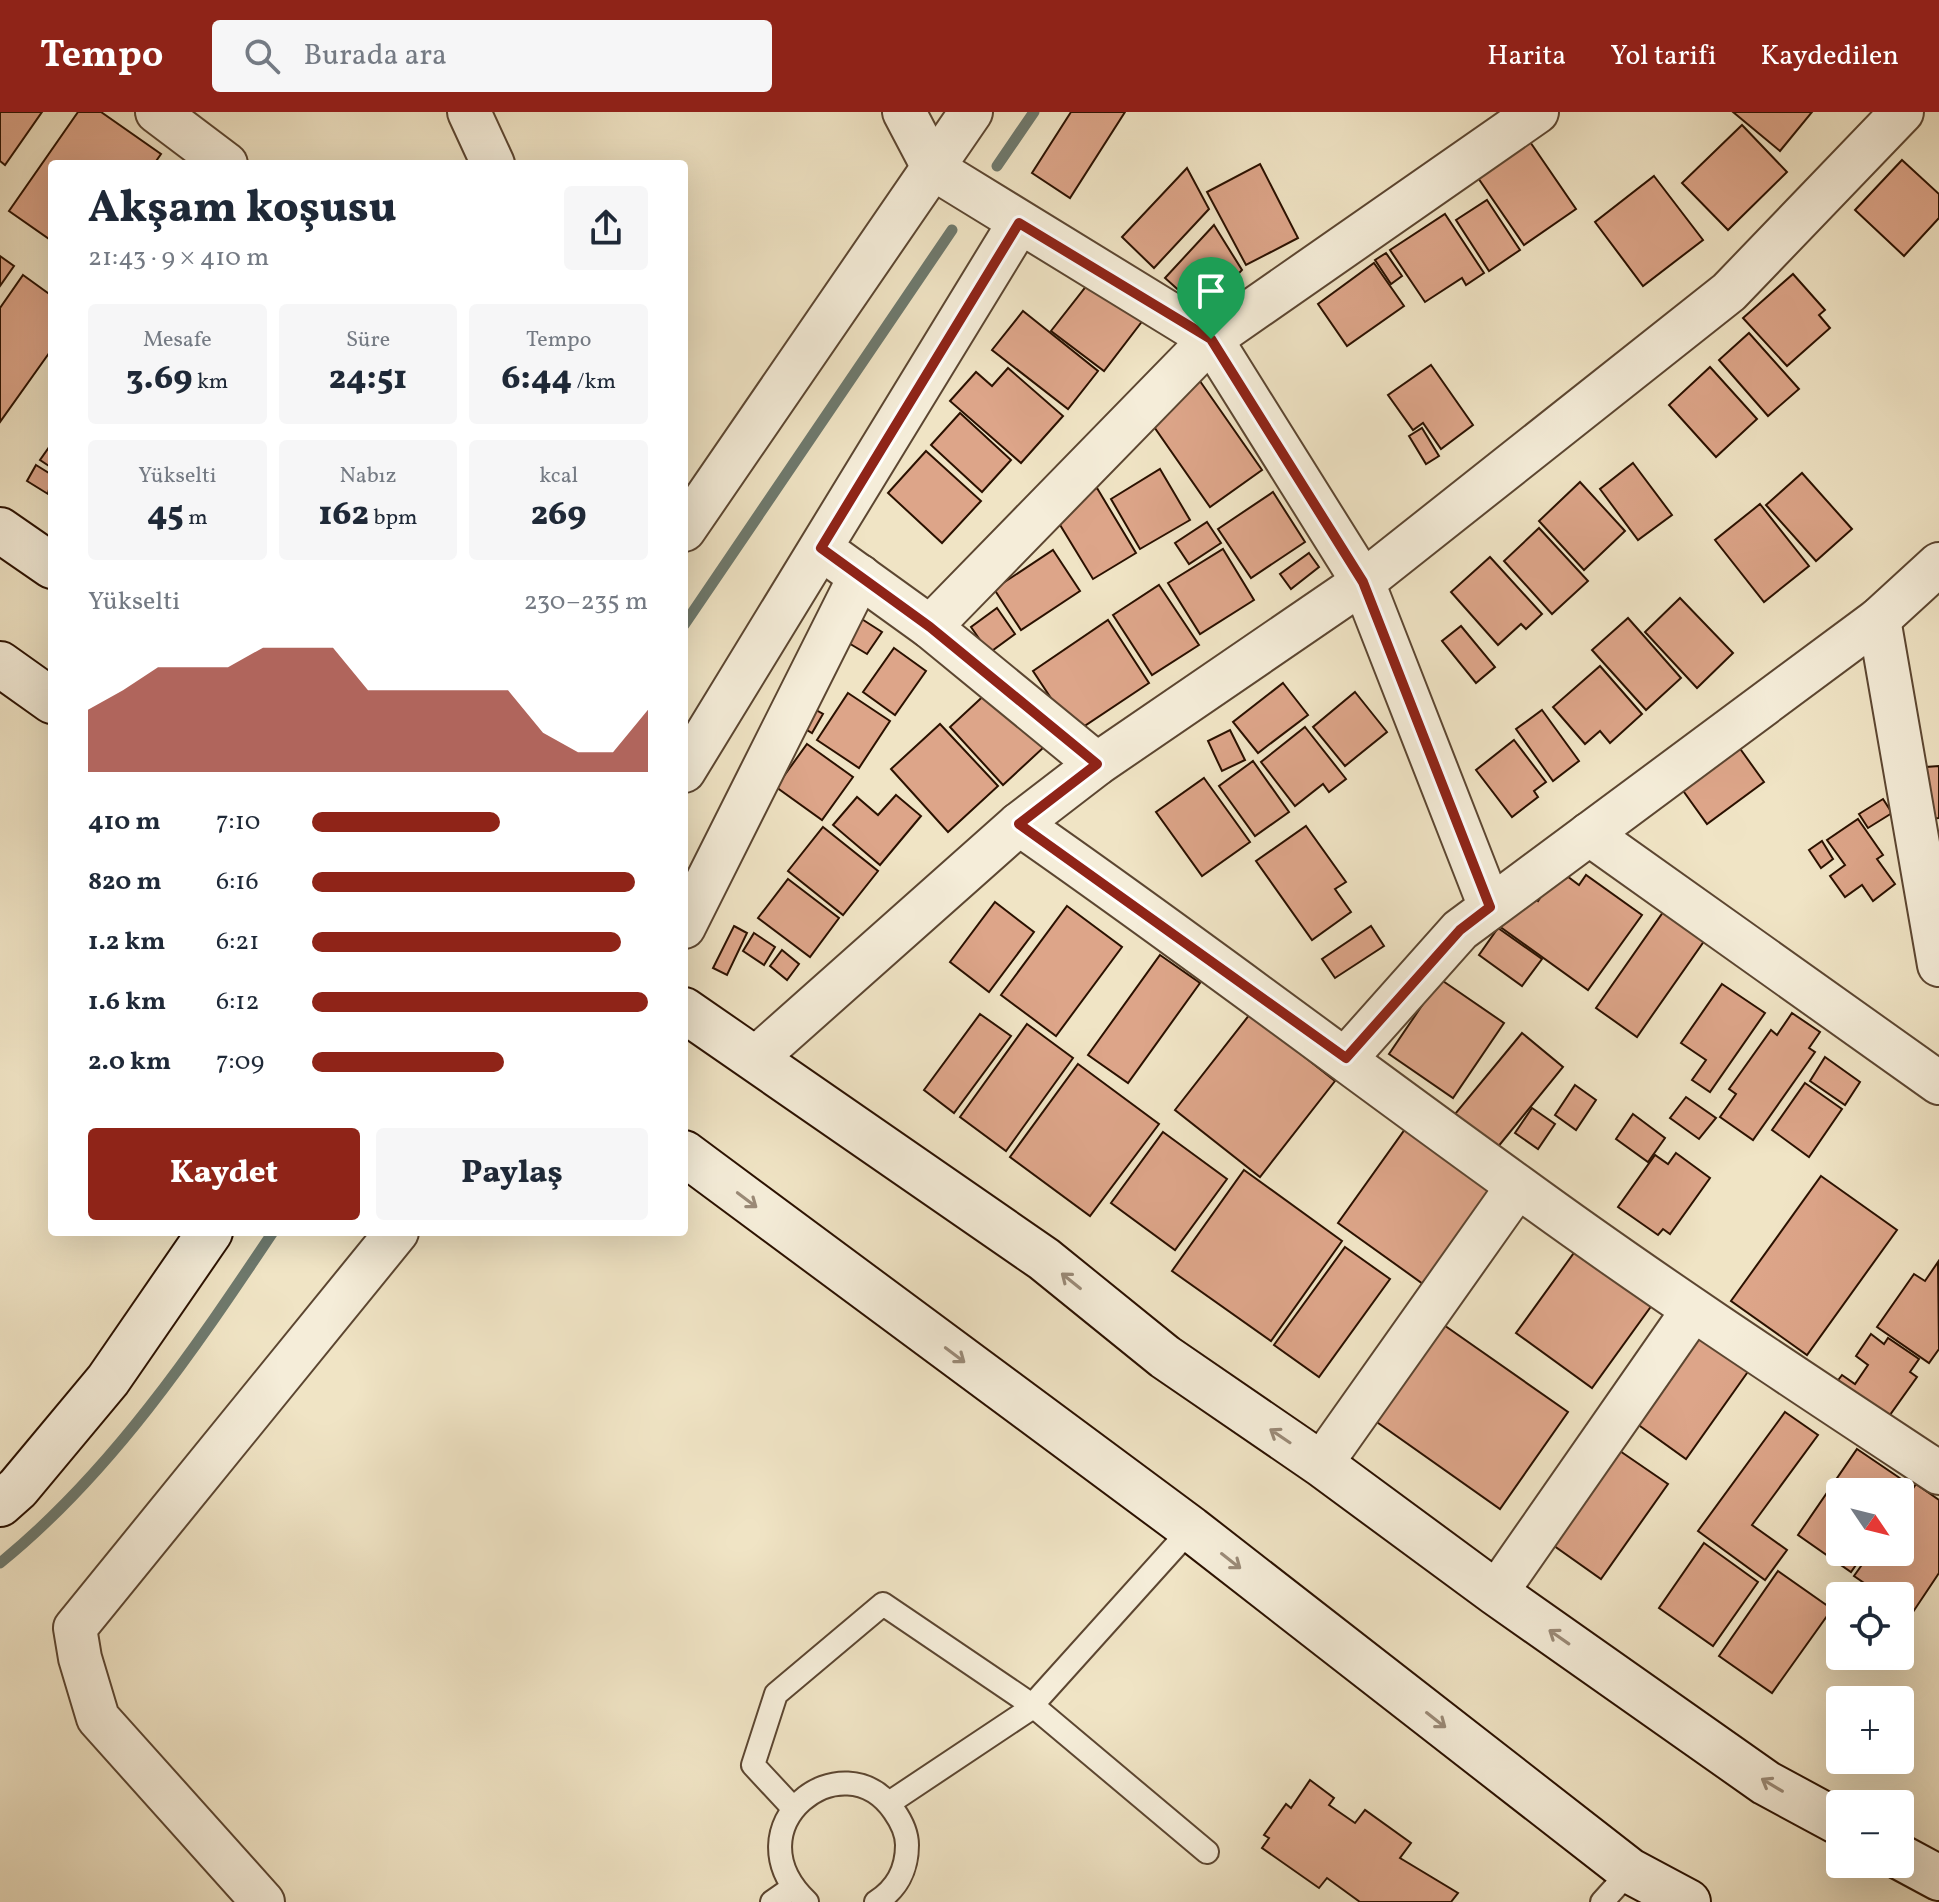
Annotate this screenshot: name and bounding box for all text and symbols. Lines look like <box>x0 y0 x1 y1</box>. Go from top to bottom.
search box <box>212 20 772 92</box>
text: Tempo <box>40 30 164 83</box>
icon: search <box>240 34 284 78</box>
text: Burada ara <box>304 35 447 77</box>
text: Harita <box>1487 37 1566 76</box>
text: Yol tarifi <box>1610 37 1716 76</box>
text: Kaydedilen <box>1760 37 1899 76</box>
text: Akşam koşusu <box>88 179 396 240</box>
button: share <box>564 186 648 270</box>
text: 21:43 · 9 × 410 m <box>88 240 269 276</box>
pin <box>1177 257 1245 339</box>
icon: arrive <box>1189 269 1233 313</box>
text: Mesafe <box>143 325 212 356</box>
text: Süre <box>346 325 390 356</box>
text: Tempo <box>526 325 591 356</box>
text: 3.69 <box>126 356 192 403</box>
text: 24:51 <box>329 356 407 403</box>
text: 6:44 <box>501 356 572 403</box>
text: km <box>192 367 228 398</box>
text: /km <box>572 367 616 398</box>
text: Yükselti <box>138 461 216 492</box>
text: Nabız <box>340 461 396 492</box>
text: kcal <box>539 461 578 492</box>
text: 45 <box>147 492 184 539</box>
text: 162 <box>318 492 369 539</box>
text: 269 <box>531 492 587 539</box>
text: m <box>184 503 208 534</box>
text: bpm <box>369 503 418 534</box>
text: Yükselti <box>88 584 180 620</box>
text: 230–235 m <box>524 584 648 620</box>
text: 410 m <box>88 804 161 840</box>
text: 7:10 <box>216 804 260 840</box>
text: 820 m <box>88 864 162 900</box>
text: 6:16 <box>216 864 259 900</box>
text: 1.2 km <box>88 924 165 960</box>
text: 6:21 <box>216 924 259 960</box>
text: 1.6 km <box>88 984 166 1020</box>
text: 6:12 <box>216 984 259 1020</box>
text: 2.0 km <box>88 1044 171 1080</box>
text: 7:09 <box>216 1044 264 1080</box>
button: Kaydet <box>88 1128 360 1220</box>
button: Paylaş <box>376 1128 648 1220</box>
one-way arrow <box>735 1192 757 1208</box>
one-way arrow <box>1061 1272 1082 1290</box>
one-way arrow <box>944 1346 966 1363</box>
one-way arrow <box>1269 1428 1291 1444</box>
north arrow <box>1826 1478 1914 1566</box>
map controls <box>1826 1478 1914 1878</box>
one-way arrow <box>1220 1552 1241 1569</box>
button: locate <box>1826 1582 1914 1670</box>
one-way arrow <box>1548 1629 1570 1645</box>
button: + <box>1826 1686 1914 1774</box>
one-way arrow <box>1425 1712 1446 1729</box>
one-way arrow <box>1761 1777 1784 1793</box>
button: − <box>1826 1790 1914 1878</box>

